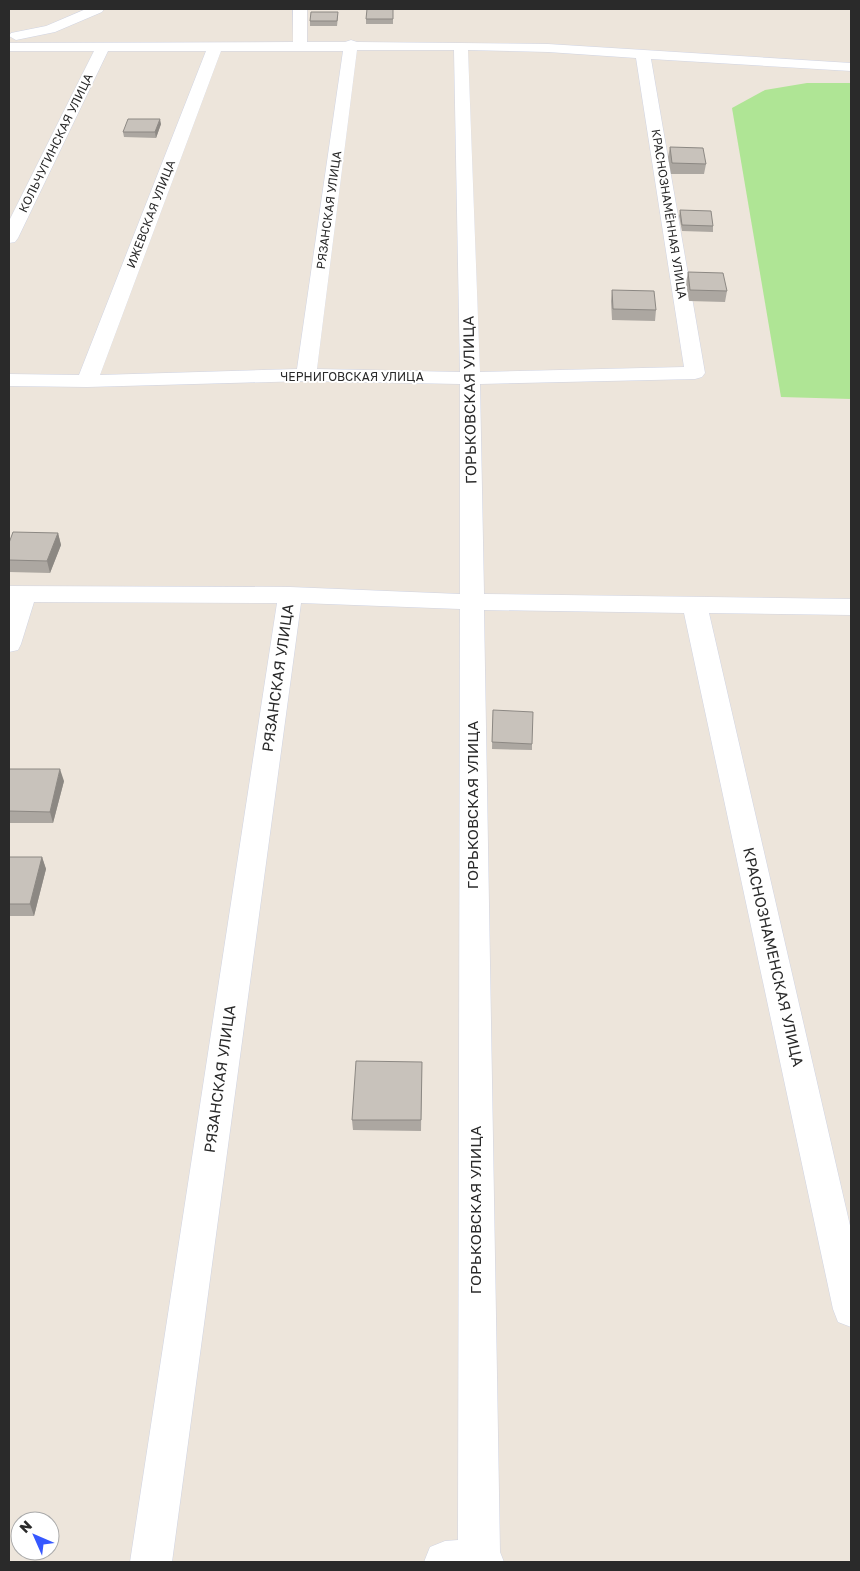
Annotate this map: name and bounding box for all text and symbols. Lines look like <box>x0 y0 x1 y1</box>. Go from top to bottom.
street label: КОЛЬЧУГИНСКАЯ УЛИЦА <box>15 71 96 215</box>
street label: КРАСНОЗНАМЁННАЯ УЛИЦА <box>649 128 690 300</box>
street label: РЯЗАНСКАЯ УЛИЦА <box>313 150 344 270</box>
street label: ИЖЕВСКАЯ УЛИЦА <box>123 158 178 270</box>
street label: ГОРЬКОВСКАЯ УЛИЦА <box>459 316 479 484</box>
street label: ЧЕРНИГОВСКАЯ УЛИЦА <box>280 369 424 384</box>
street label: РЯЗАНСКАЯ УЛИЦА <box>258 603 296 753</box>
street label: ГОРЬКОВСКАЯ УЛИЦА <box>463 721 481 889</box>
street label: КРАСНОЗНАМЕНСКАЯ УЛИЦА <box>740 845 808 1068</box>
street label: РЯЗАНСКАЯ УЛИЦА <box>200 1004 238 1154</box>
street label: ГОРЬКОВСКАЯ УЛИЦА <box>466 1126 484 1294</box>
north arrow <box>10 1511 60 1561</box>
text: N <box>16 1517 35 1536</box>

